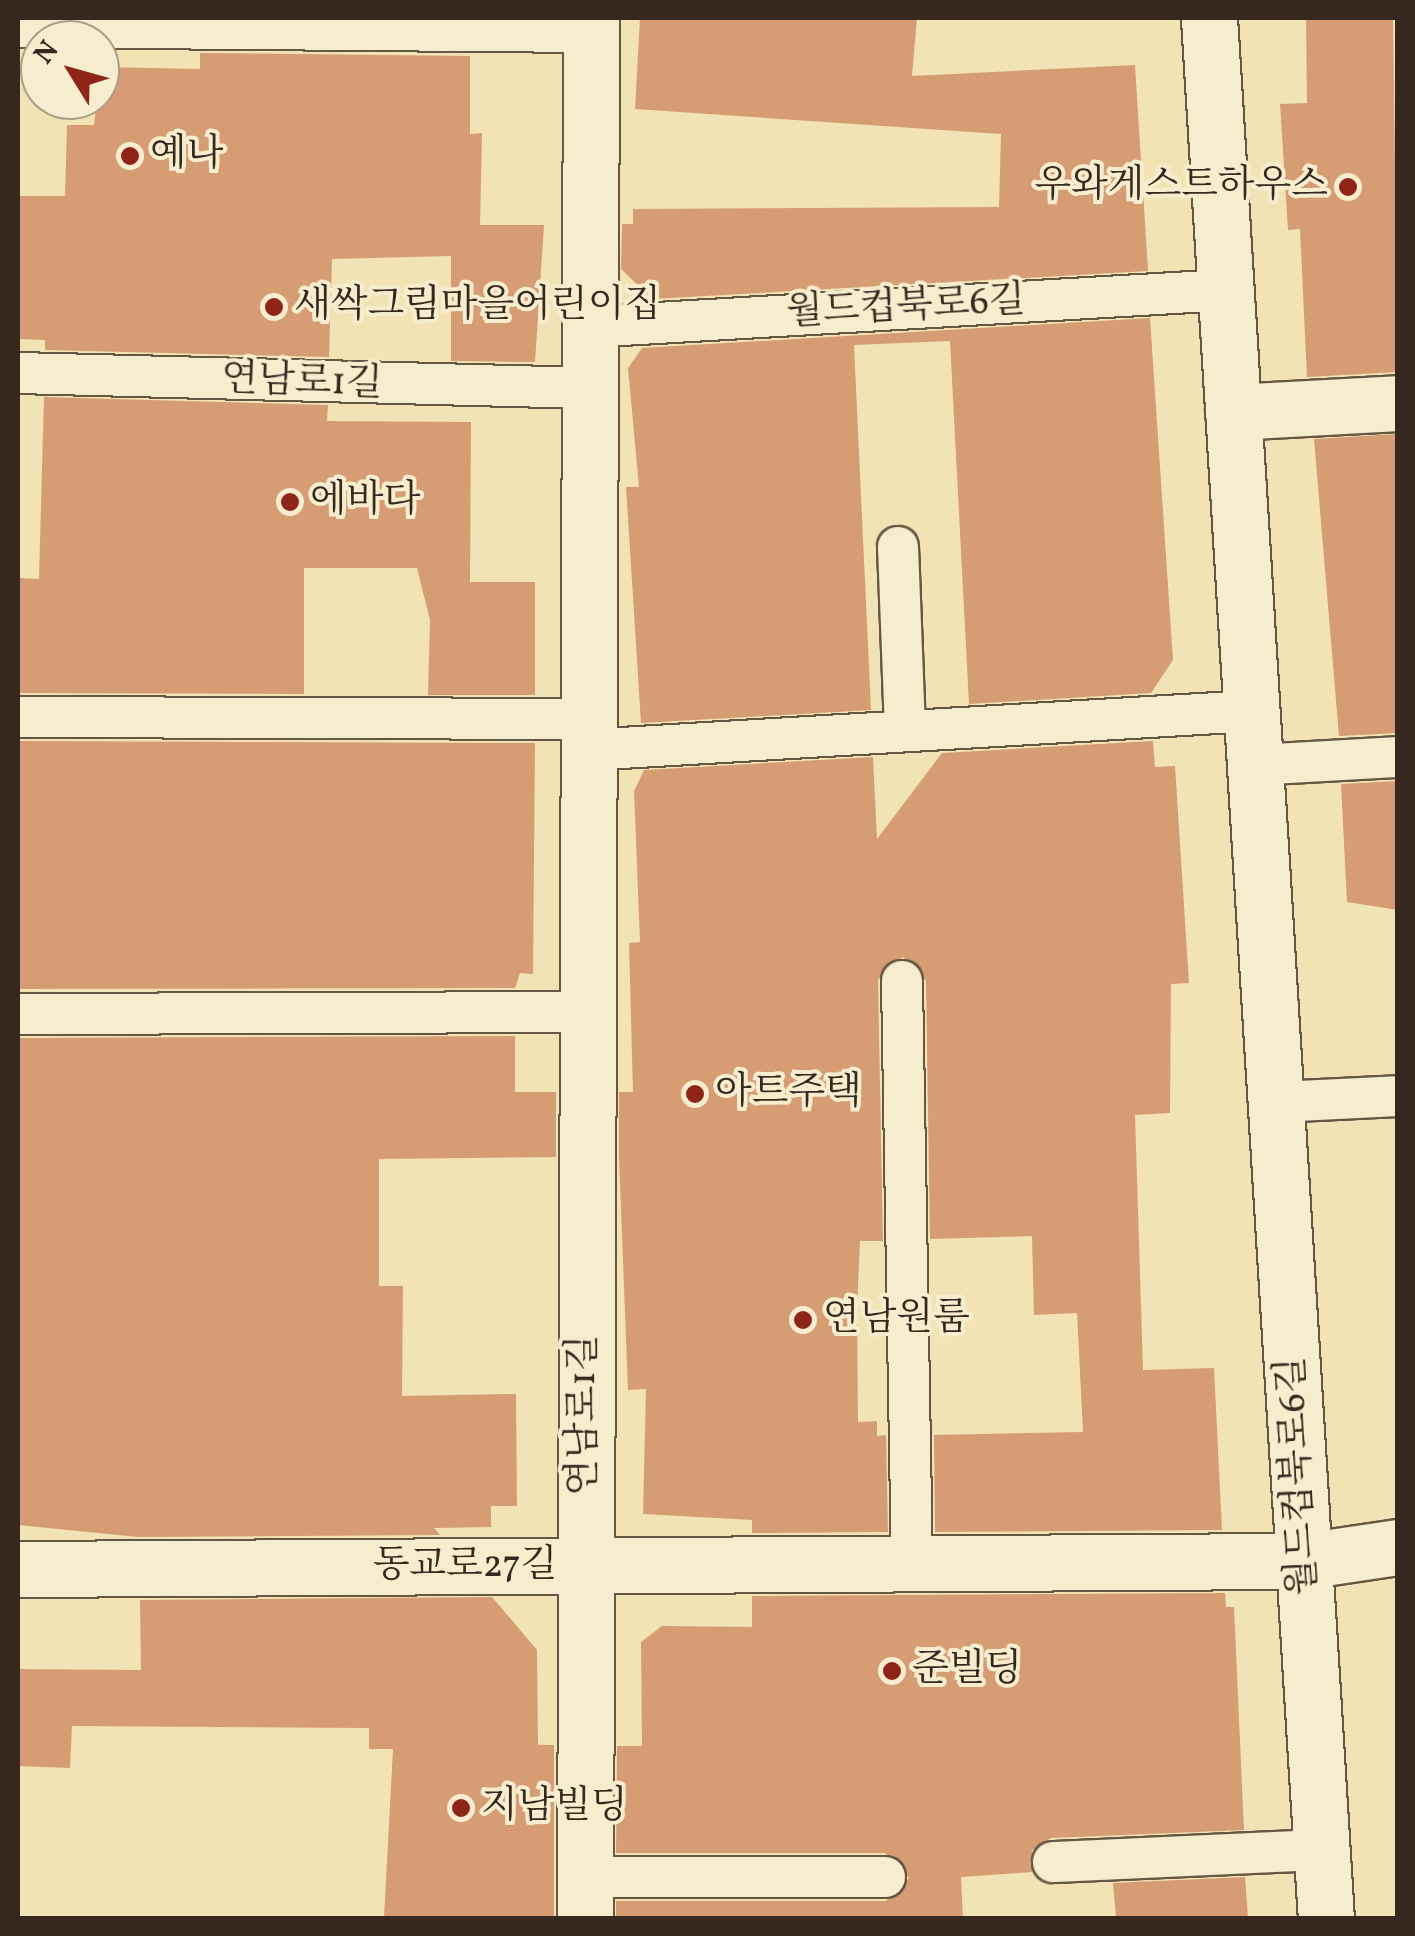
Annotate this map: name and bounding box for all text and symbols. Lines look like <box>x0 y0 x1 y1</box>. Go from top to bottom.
north arrow <box>20 20 120 120</box>
text: N <box>26 33 69 73</box>
place label: 예나 <box>150 133 223 179</box>
marker: 예나 <box>119 145 141 167</box>
place label: 우와게스트하우스 <box>1034 164 1328 210</box>
marker: 우와게스트하우스 <box>1337 176 1359 198</box>
street label: 월드컵북로6길 <box>785 279 1027 337</box>
place label: 새싹그림마을어린이집 <box>294 284 661 330</box>
marker: 새싹그림마을어린이집 <box>263 296 285 318</box>
street label: 연남로1길 <box>220 357 384 409</box>
place label: 에바다 <box>310 479 420 525</box>
marker: 에바다 <box>279 491 301 513</box>
place label: 아트주택 <box>715 1071 862 1117</box>
marker: 아트주택 <box>684 1083 706 1105</box>
place label: 연남원룸 <box>823 1297 970 1343</box>
marker: 연남원룸 <box>792 1309 814 1331</box>
street label: 연남로1길 <box>562 1334 608 1496</box>
street label: 월드컵북로6길 <box>1270 1355 1328 1597</box>
street label: 동교로27길 <box>373 1544 557 1590</box>
place label: 준빌딩 <box>912 1648 1022 1694</box>
marker: 준빌딩 <box>881 1660 903 1682</box>
place label: 지남빌딩 <box>481 1785 628 1831</box>
marker: 지남빌딩 <box>450 1797 472 1819</box>

